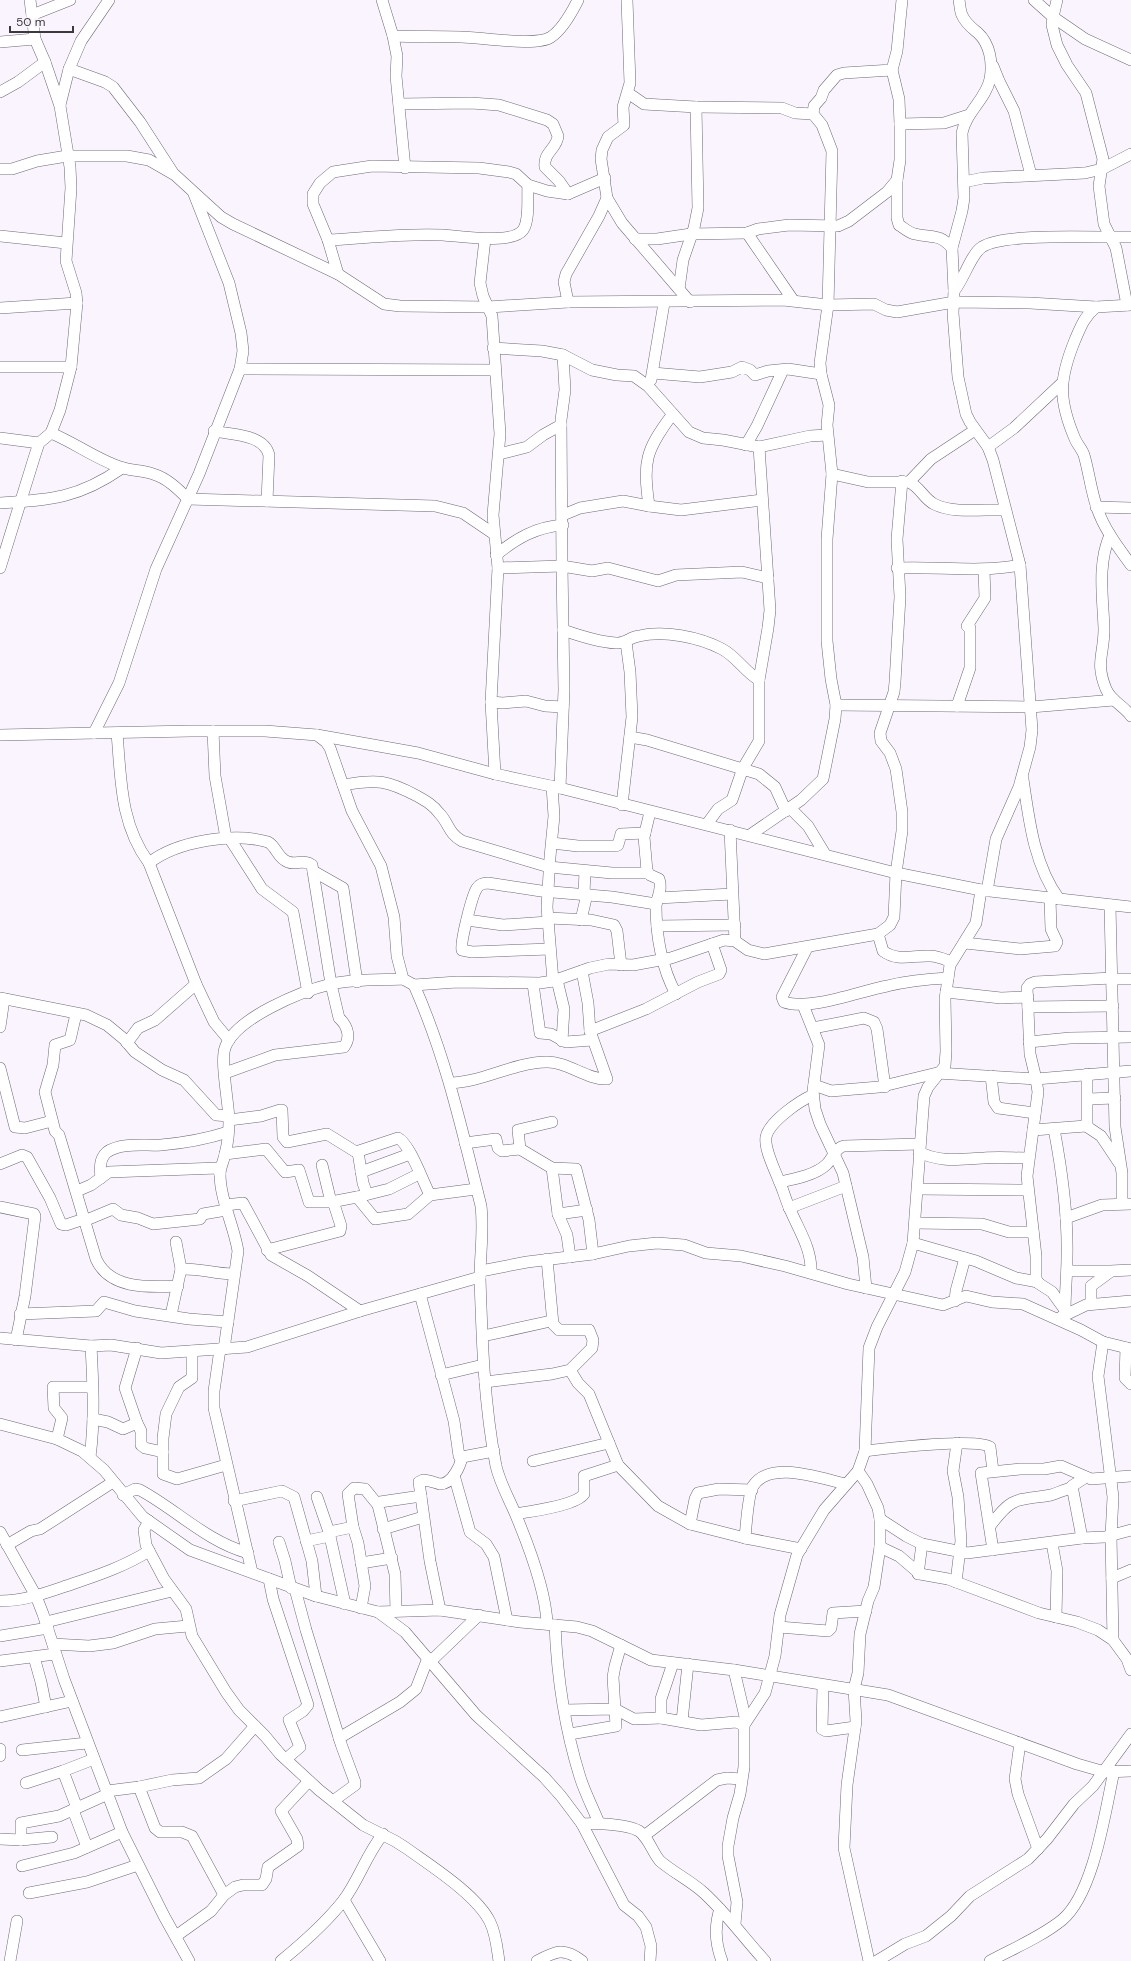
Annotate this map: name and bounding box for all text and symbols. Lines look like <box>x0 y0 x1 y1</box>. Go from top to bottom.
scale bar <box>10 8 73 34</box>
text: 50 m <box>16 14 45 30</box>

